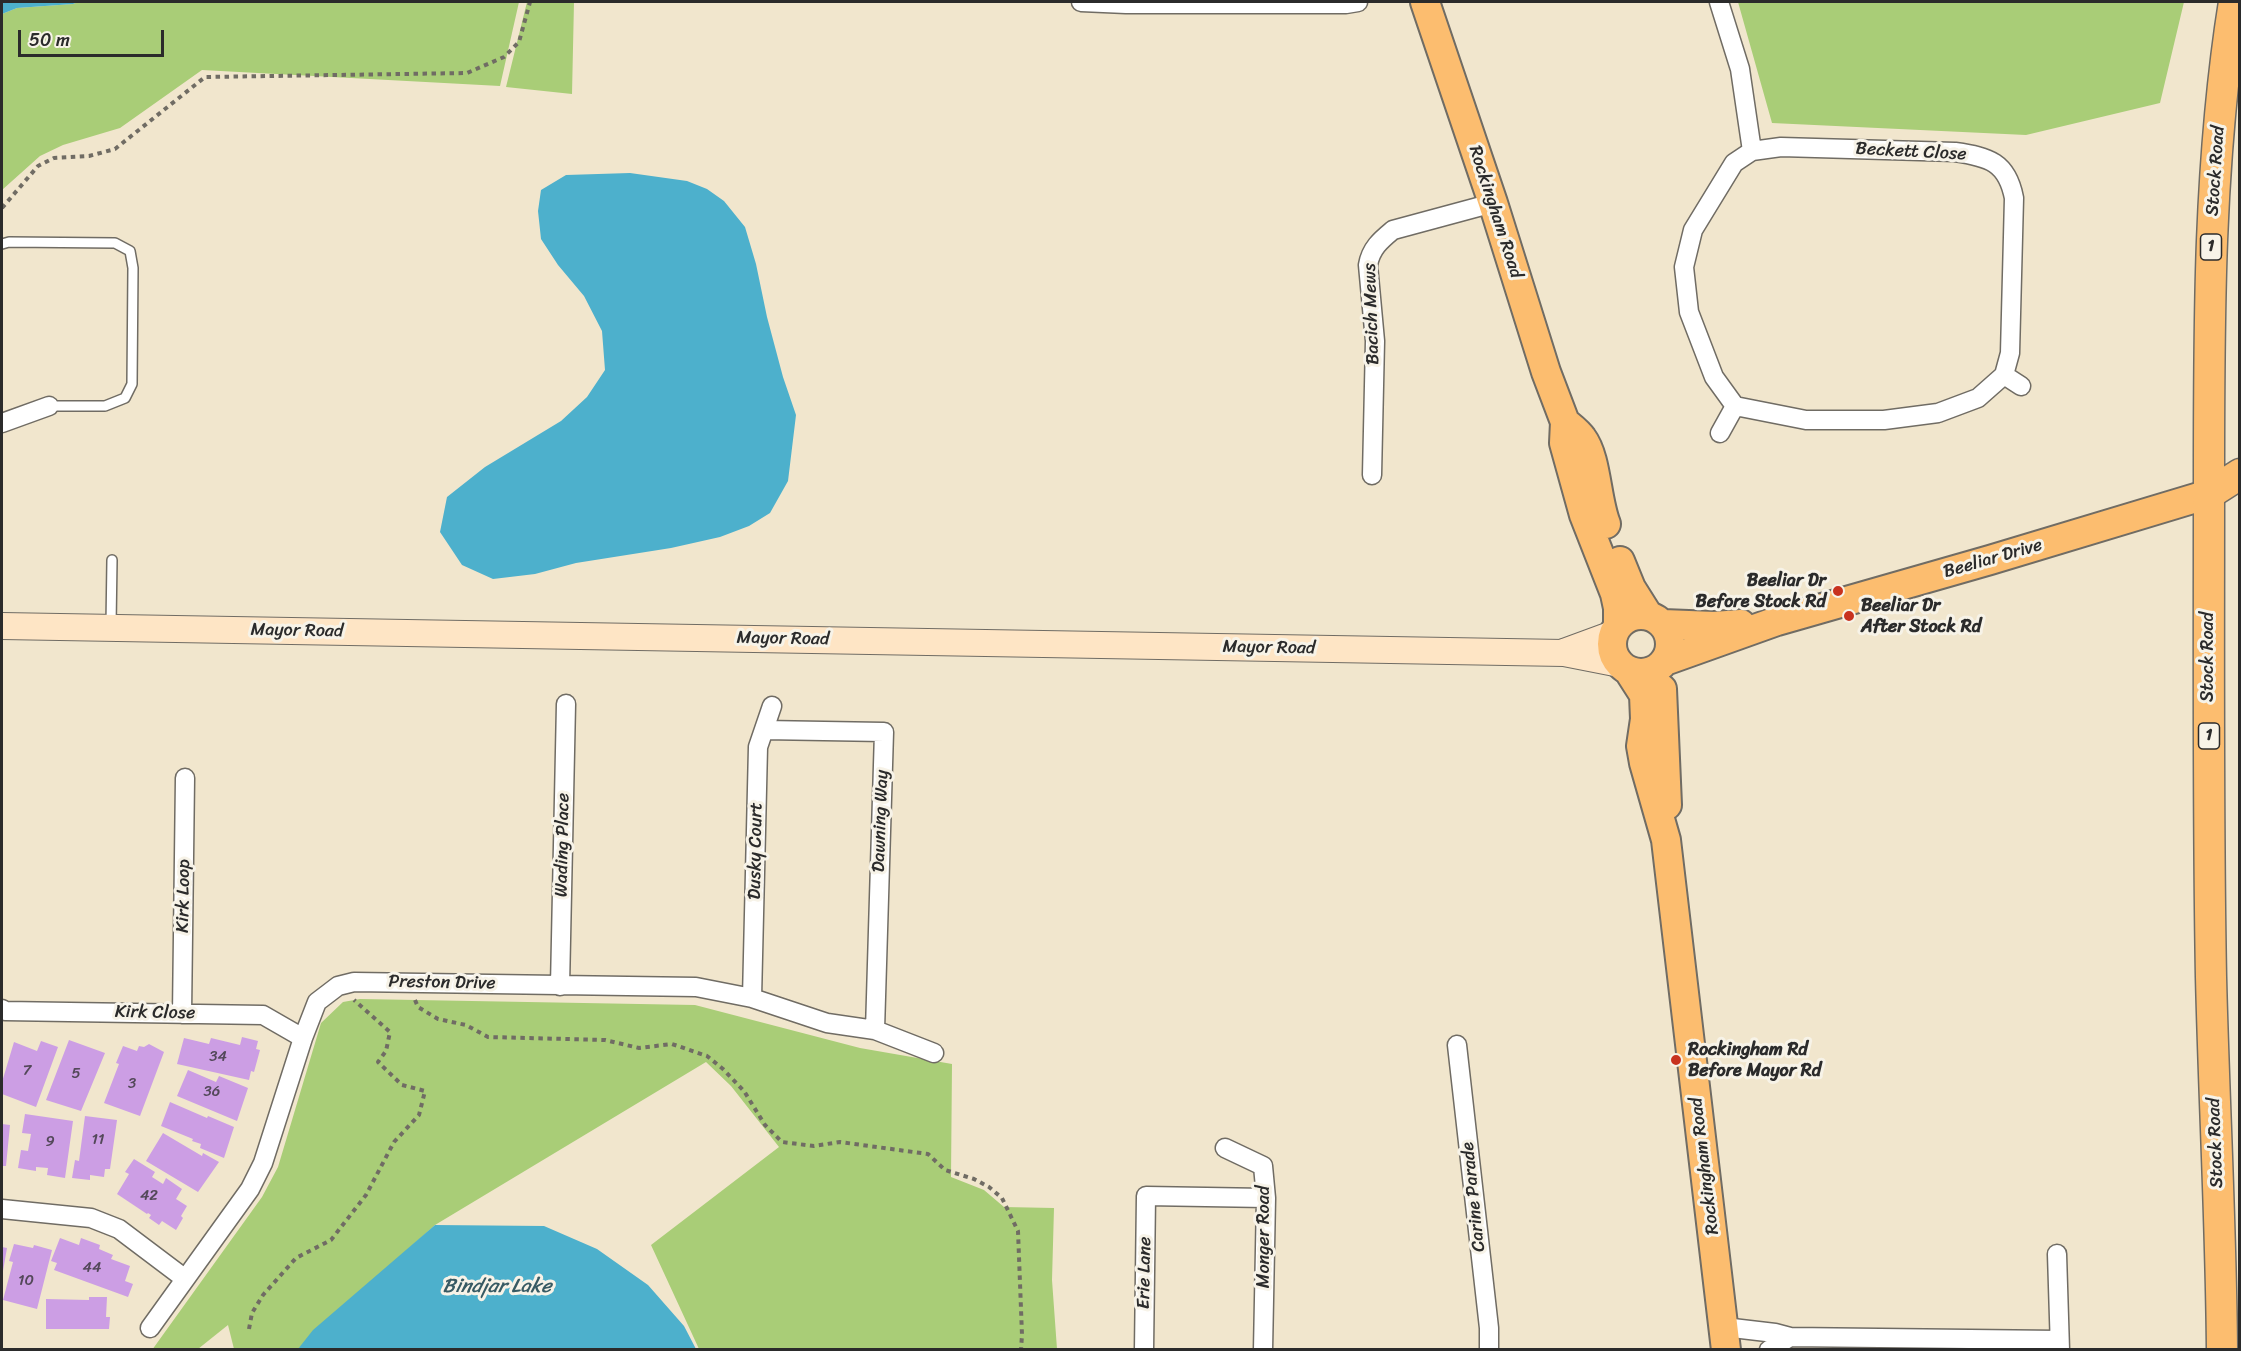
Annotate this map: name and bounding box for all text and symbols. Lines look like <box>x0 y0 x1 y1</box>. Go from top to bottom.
scale bar <box>21 18 166 56</box>
text: 50 m <box>29 24 70 56</box>
street label: Stock Road <box>2202 125 2230 217</box>
street label: Beckett Close <box>1855 138 1967 166</box>
street label: Rockingham Road <box>1463 143 1527 281</box>
road number: 1 <box>2200 234 2222 260</box>
street label: Bacich Mews <box>1359 263 1385 365</box>
street label: Beeliar Drive <box>1941 535 2045 583</box>
place label: Beeliar Dr Before Stock Rd <box>1696 570 1826 612</box>
marker: Beeliar Dr Before Stock Rd <box>1831 584 1845 598</box>
place label: Beeliar Dr After Stock Rd <box>1861 595 1981 638</box>
marker: Beeliar Dr After Stock Rd <box>1842 609 1856 623</box>
street label: Stock Road <box>2197 612 2219 702</box>
street label: Mayor Road <box>250 619 344 643</box>
street label: Mayor Road <box>736 627 830 651</box>
street label: Mayor Road <box>1222 636 1316 660</box>
road number: 1 <box>2198 723 2220 749</box>
street label: Dawning Way <box>868 769 894 873</box>
street label: Wading Place <box>551 793 575 897</box>
street label: Dusky Court <box>744 802 768 900</box>
street label: Kirk Loop <box>173 859 195 933</box>
street label: Preston Drive <box>388 971 496 995</box>
street label: Kirk Close <box>115 1001 195 1025</box>
place label: Rockingham Rd Before Mayor Rd <box>1688 1039 1821 1082</box>
house number: 34 <box>209 1048 227 1066</box>
marker: Rockingham Rd Before Mayor Rd <box>1669 1053 1683 1067</box>
house number: 7 <box>23 1062 31 1080</box>
house number: 5 <box>71 1065 81 1083</box>
house number: 3 <box>128 1075 136 1093</box>
house number: 36 <box>204 1083 220 1101</box>
street label: Rockingham Road <box>1686 1096 1724 1236</box>
street label: Stock Road <box>2204 1098 2228 1188</box>
house number: 11 <box>92 1131 104 1149</box>
house number: 9 <box>45 1133 55 1151</box>
street label: Carine Parade <box>1457 1141 1491 1253</box>
street label: Monger Road <box>1253 1186 1275 1288</box>
house number: 42 <box>140 1187 158 1205</box>
street label: Erie Lane <box>1134 1237 1156 1309</box>
house number: 44 <box>83 1259 101 1277</box>
house number: 10 <box>18 1272 34 1290</box>
water label: Bindjar Lake <box>443 1275 551 1299</box>

